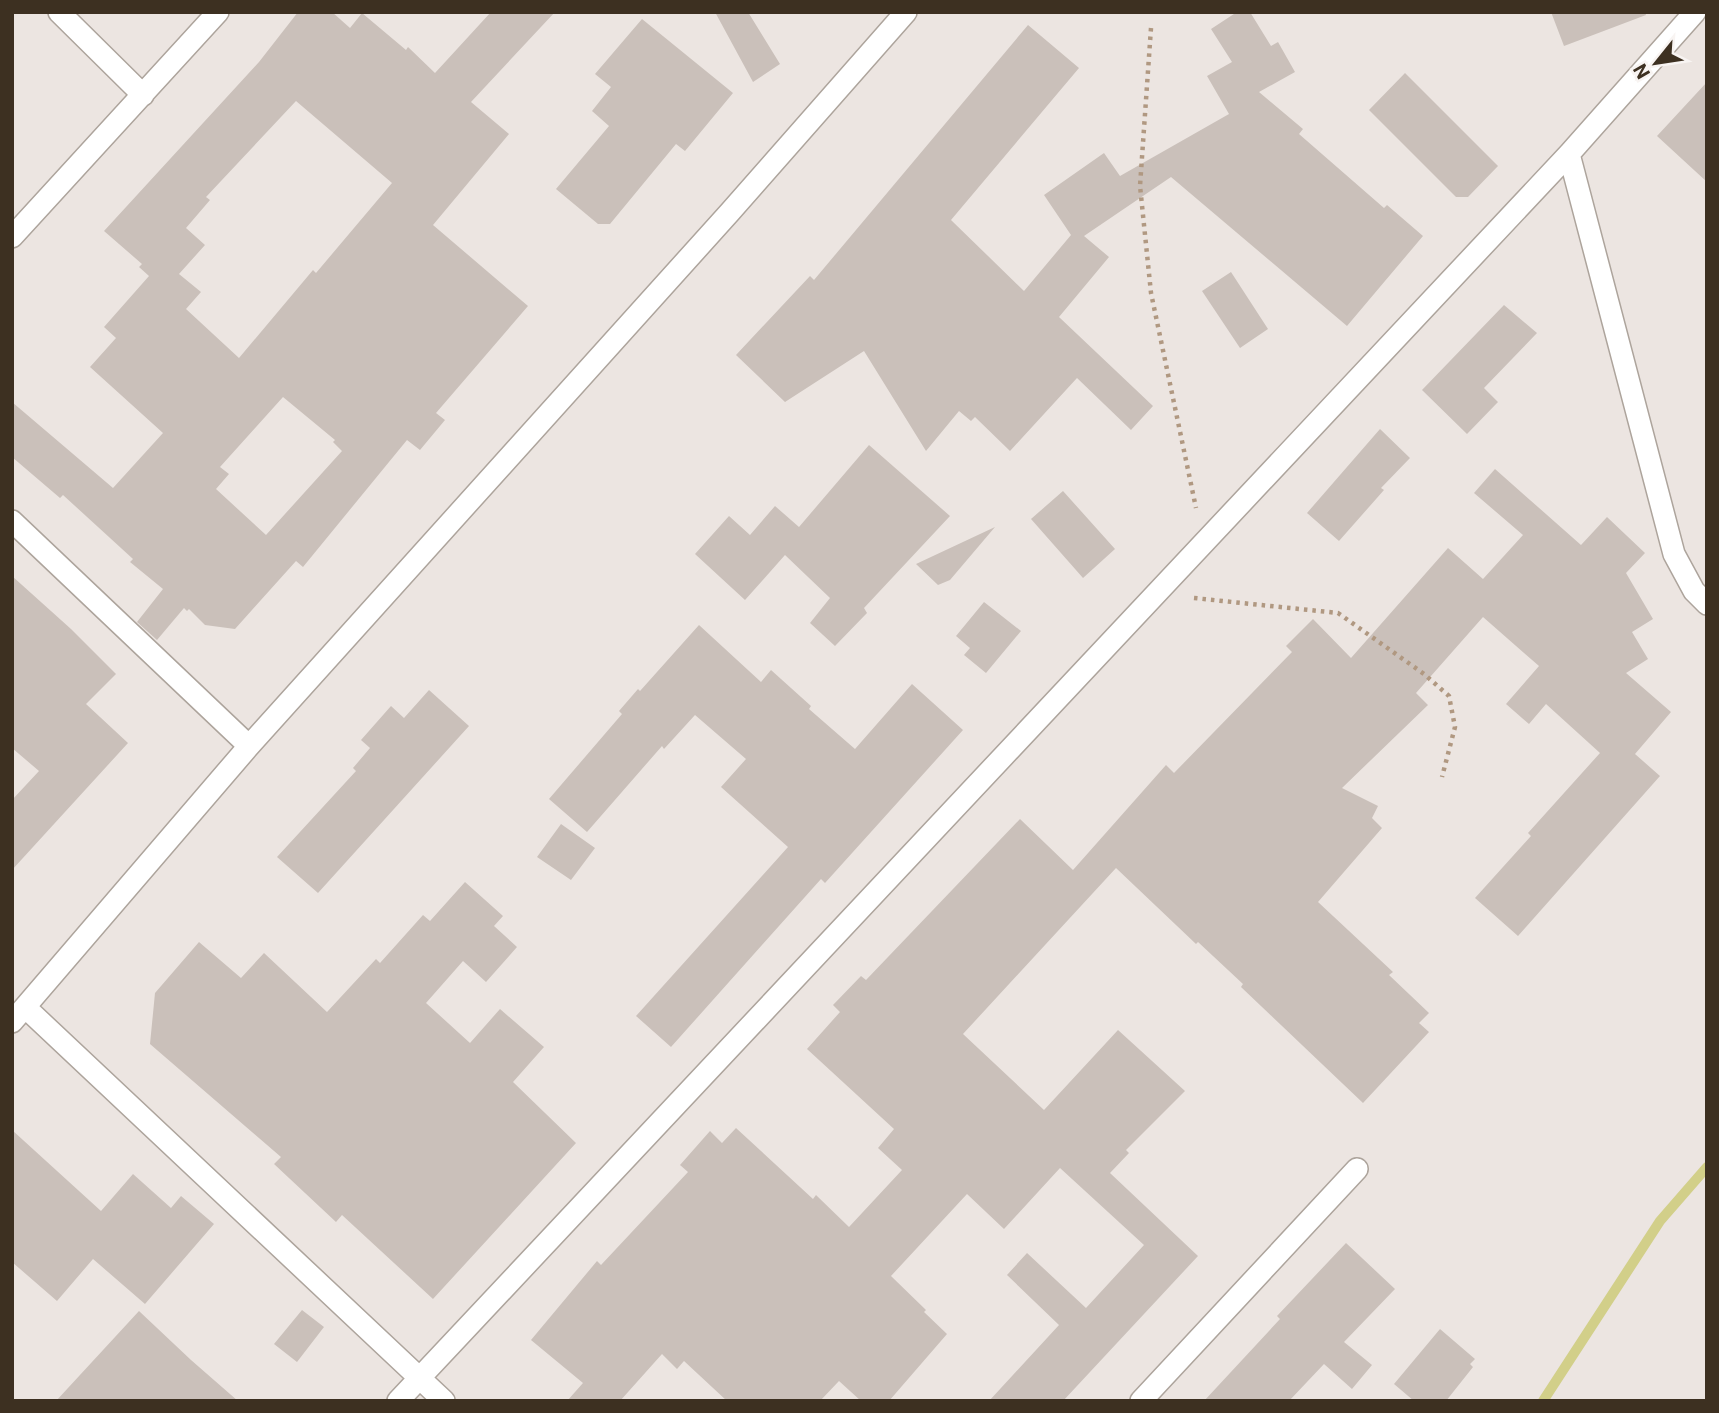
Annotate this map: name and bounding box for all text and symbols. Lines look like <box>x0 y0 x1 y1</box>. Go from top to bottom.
north arrow <box>1621 28 1691 98</box>
text: N <box>1628 60 1655 83</box>

